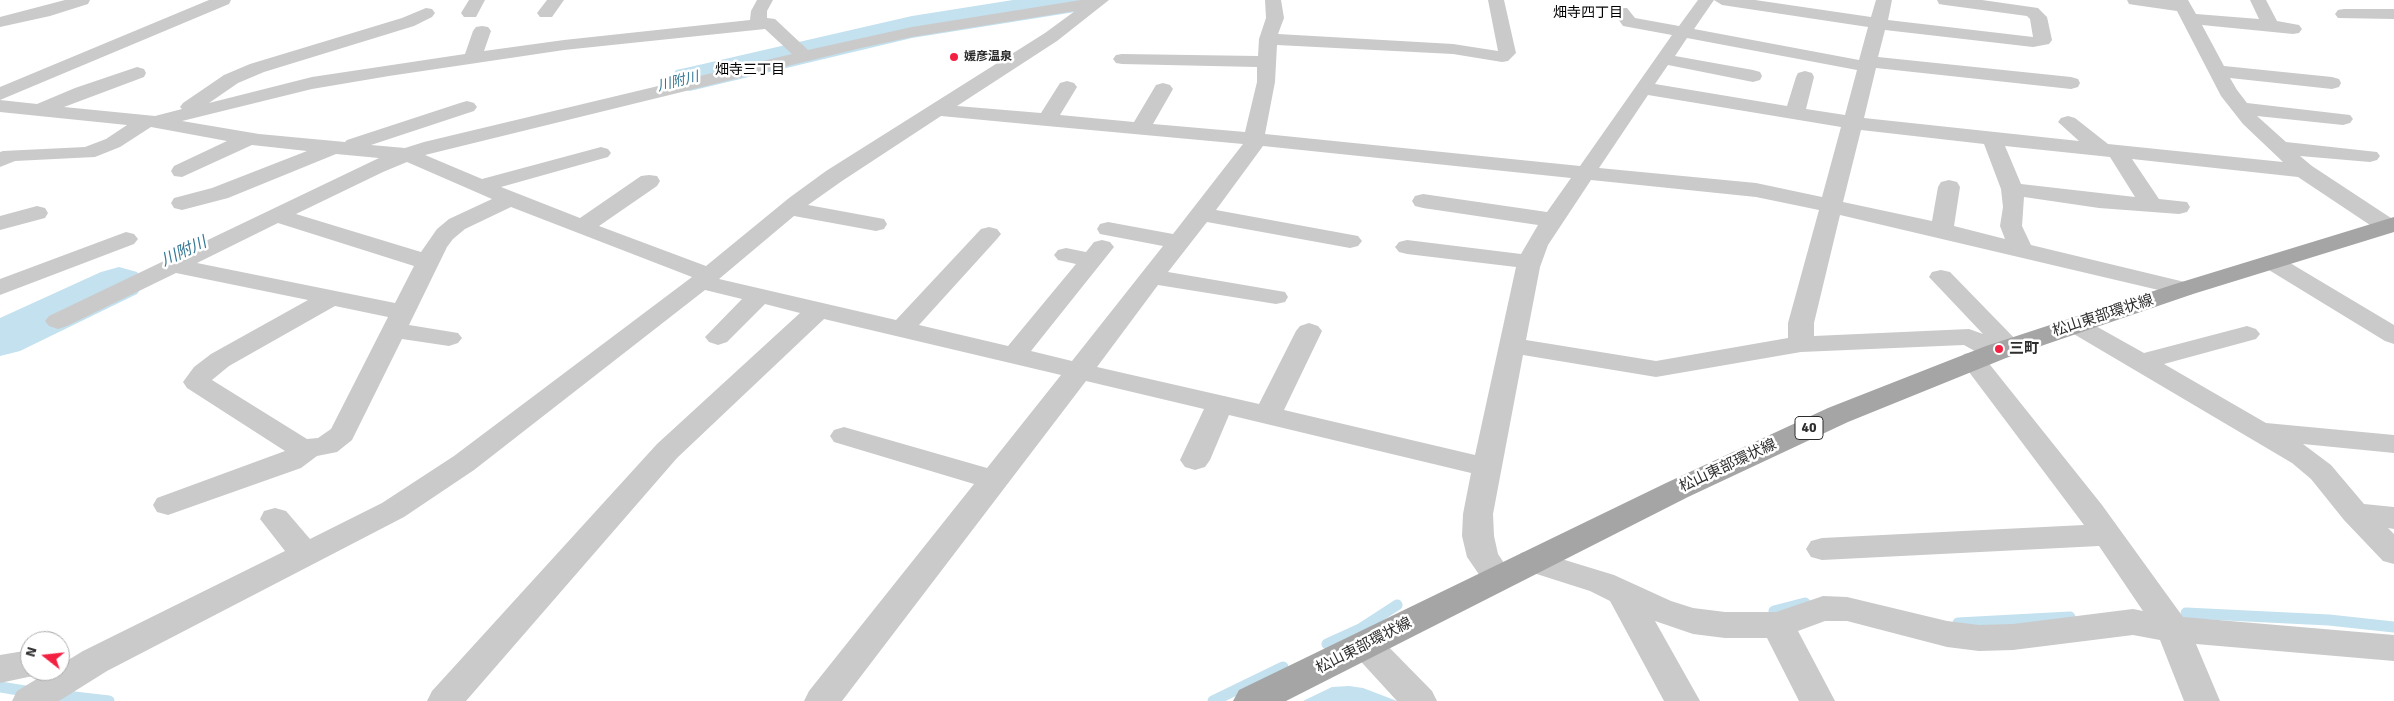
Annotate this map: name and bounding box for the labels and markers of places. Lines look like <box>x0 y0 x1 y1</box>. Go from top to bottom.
place label: 媛彦温泉 <box>964 50 1012 64</box>
marker: 媛彦温泉 <box>948 51 960 63</box>
place label: 三町 <box>2009 340 2039 358</box>
marker: 三町 <box>1993 343 2005 355</box>

